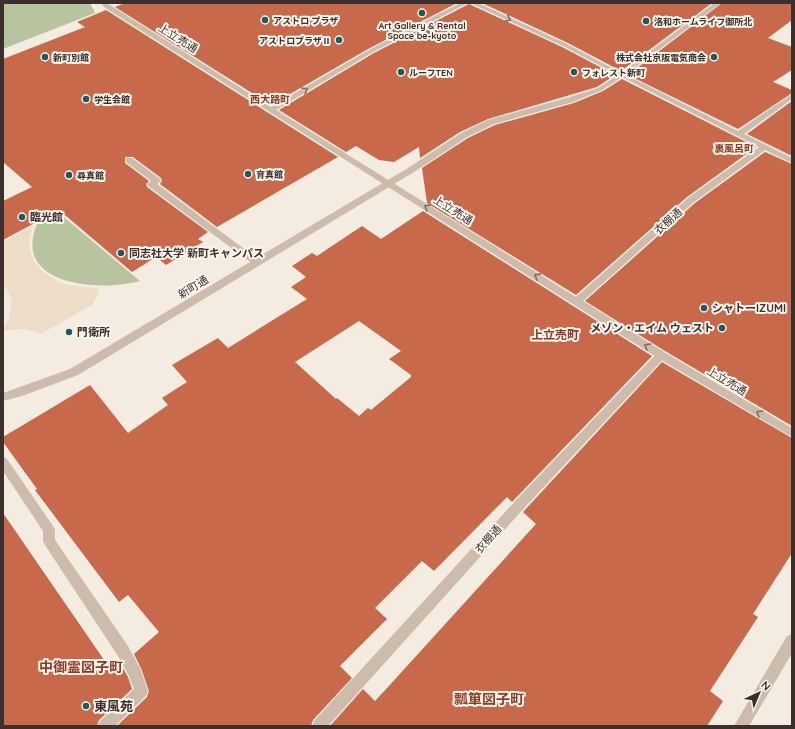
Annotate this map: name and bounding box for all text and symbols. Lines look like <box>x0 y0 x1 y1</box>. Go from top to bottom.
marker: Art Gallery & Rental Space be-kyoto <box>417 8 427 18</box>
one-way arrow <box>504 14 512 22</box>
marker: アストロ プラザ <box>260 15 270 25</box>
place label: アストロ プラザ <box>273 15 339 26</box>
marker: 洛和ホームライフ御所北 <box>641 16 651 26</box>
place label: 洛和ホームライフ御所北 <box>654 16 752 27</box>
street label: 上立売通 <box>156 20 200 56</box>
place label: Art Gallery & Rental Space be-kyoto <box>378 20 466 41</box>
place label: アストロプラザⅡ <box>259 35 331 46</box>
marker: アストロプラザⅡ <box>334 35 344 45</box>
marker: 新町別館 <box>40 52 50 62</box>
place label: 新町別館 <box>53 52 89 63</box>
place label: 株式会社京阪電気商会 <box>616 52 706 63</box>
marker: 株式会社京阪電気商会 <box>709 52 719 62</box>
marker: ルーフTEN <box>396 67 406 77</box>
place label: ルーフTEN <box>409 67 453 78</box>
marker: フォレスト新町 <box>569 67 579 77</box>
place label: フォレスト新町 <box>582 67 645 78</box>
one-way arrow <box>301 87 308 94</box>
district label: 西大路町 <box>250 93 290 106</box>
marker: 学生会館 <box>81 94 91 104</box>
place label: 学生会館 <box>94 94 130 105</box>
district label: 裏風呂町 <box>714 142 754 155</box>
marker: 育真館 <box>243 169 253 179</box>
place label: 育真館 <box>256 169 283 180</box>
marker: 尋真館 <box>64 170 74 180</box>
place label: 尋真館 <box>77 170 104 181</box>
street label: 上立売通 <box>431 192 475 228</box>
one-way arrow <box>424 204 431 212</box>
street label: 衣棚通 <box>651 205 685 237</box>
place label: 臨光館 <box>30 210 63 224</box>
marker: 臨光館 <box>17 212 27 222</box>
place label: 同志社大学 新町キャンパス <box>129 246 264 260</box>
marker: 同志社大学 新町キャンパス <box>116 248 126 258</box>
street label: 新町通 <box>175 273 211 301</box>
one-way arrow <box>534 274 541 281</box>
place label: シャトーIZUMI <box>712 301 786 315</box>
marker: シャトーIZUMI <box>699 303 709 313</box>
place label: メゾン・エイム ウェスト <box>590 321 714 335</box>
marker: メゾン・エイム ウェスト <box>717 323 727 333</box>
place label: 門衛所 <box>77 325 110 339</box>
marker: 門衛所 <box>64 327 74 337</box>
district label: 上立売町 <box>531 327 579 342</box>
one-way arrow <box>644 343 651 351</box>
street label: 上立売通 <box>705 364 749 398</box>
one-way arrow <box>756 410 763 417</box>
street label: 衣棚通 <box>472 522 504 556</box>
district label: 中御霊図子町 <box>39 658 123 676</box>
north arrow <box>739 673 779 713</box>
text: N <box>758 678 774 694</box>
district label: 瓢箪図子町 <box>454 690 524 708</box>
place label: 東風苑 <box>94 698 133 714</box>
marker: 東風苑 <box>81 701 91 711</box>

